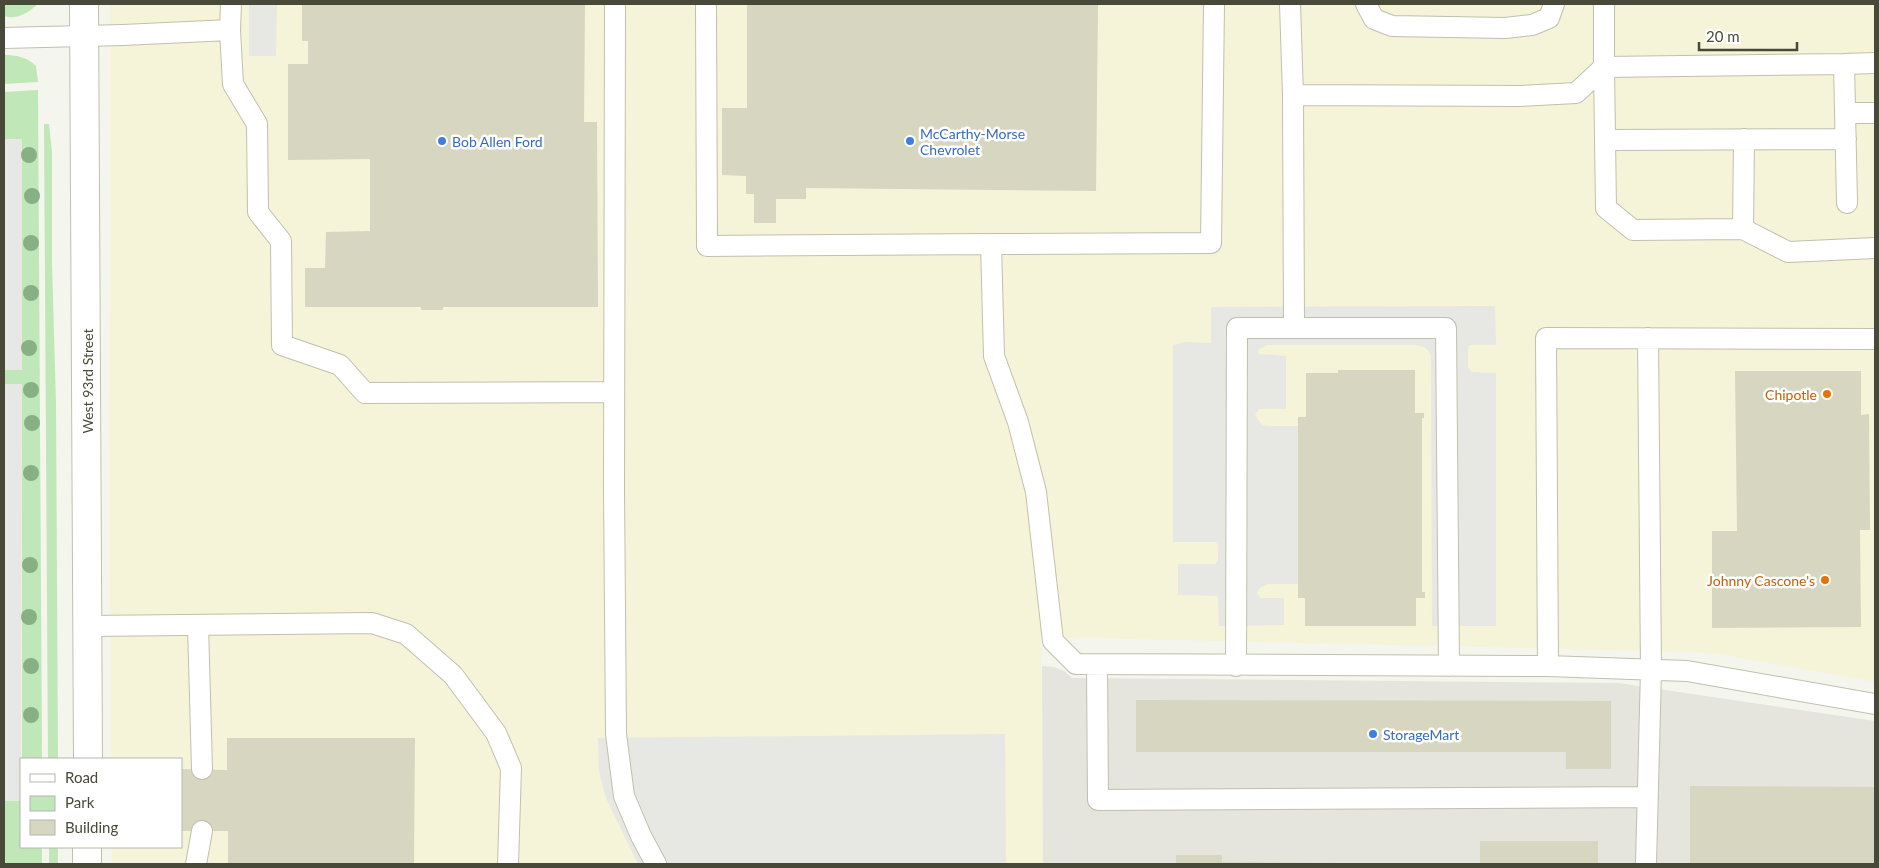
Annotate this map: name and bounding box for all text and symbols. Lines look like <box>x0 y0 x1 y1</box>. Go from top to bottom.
scale bar <box>1699 20 1796 52</box>
text: 20 m <box>1706 27 1740 45</box>
place label: McCarthy-Morse Chevrolet <box>920 125 1025 158</box>
place label: Bob Allen Ford <box>452 133 543 150</box>
marker: Bob Allen Ford <box>436 135 448 147</box>
marker: McCarthy-Morse Chevrolet <box>904 135 916 147</box>
street label: West 93rd Street <box>79 328 96 434</box>
place label: Chipotle <box>1765 386 1817 403</box>
marker: Chipotle <box>1821 388 1833 400</box>
place label: Johnny Cascone's <box>1707 572 1815 589</box>
marker: Johnny Cascone's <box>1819 574 1831 586</box>
place label: StorageMart <box>1383 726 1459 743</box>
marker: StorageMart <box>1367 728 1379 740</box>
legend <box>20 758 182 848</box>
text: Road <box>65 768 98 786</box>
text: Park <box>65 793 95 811</box>
text: Building <box>65 818 118 836</box>

